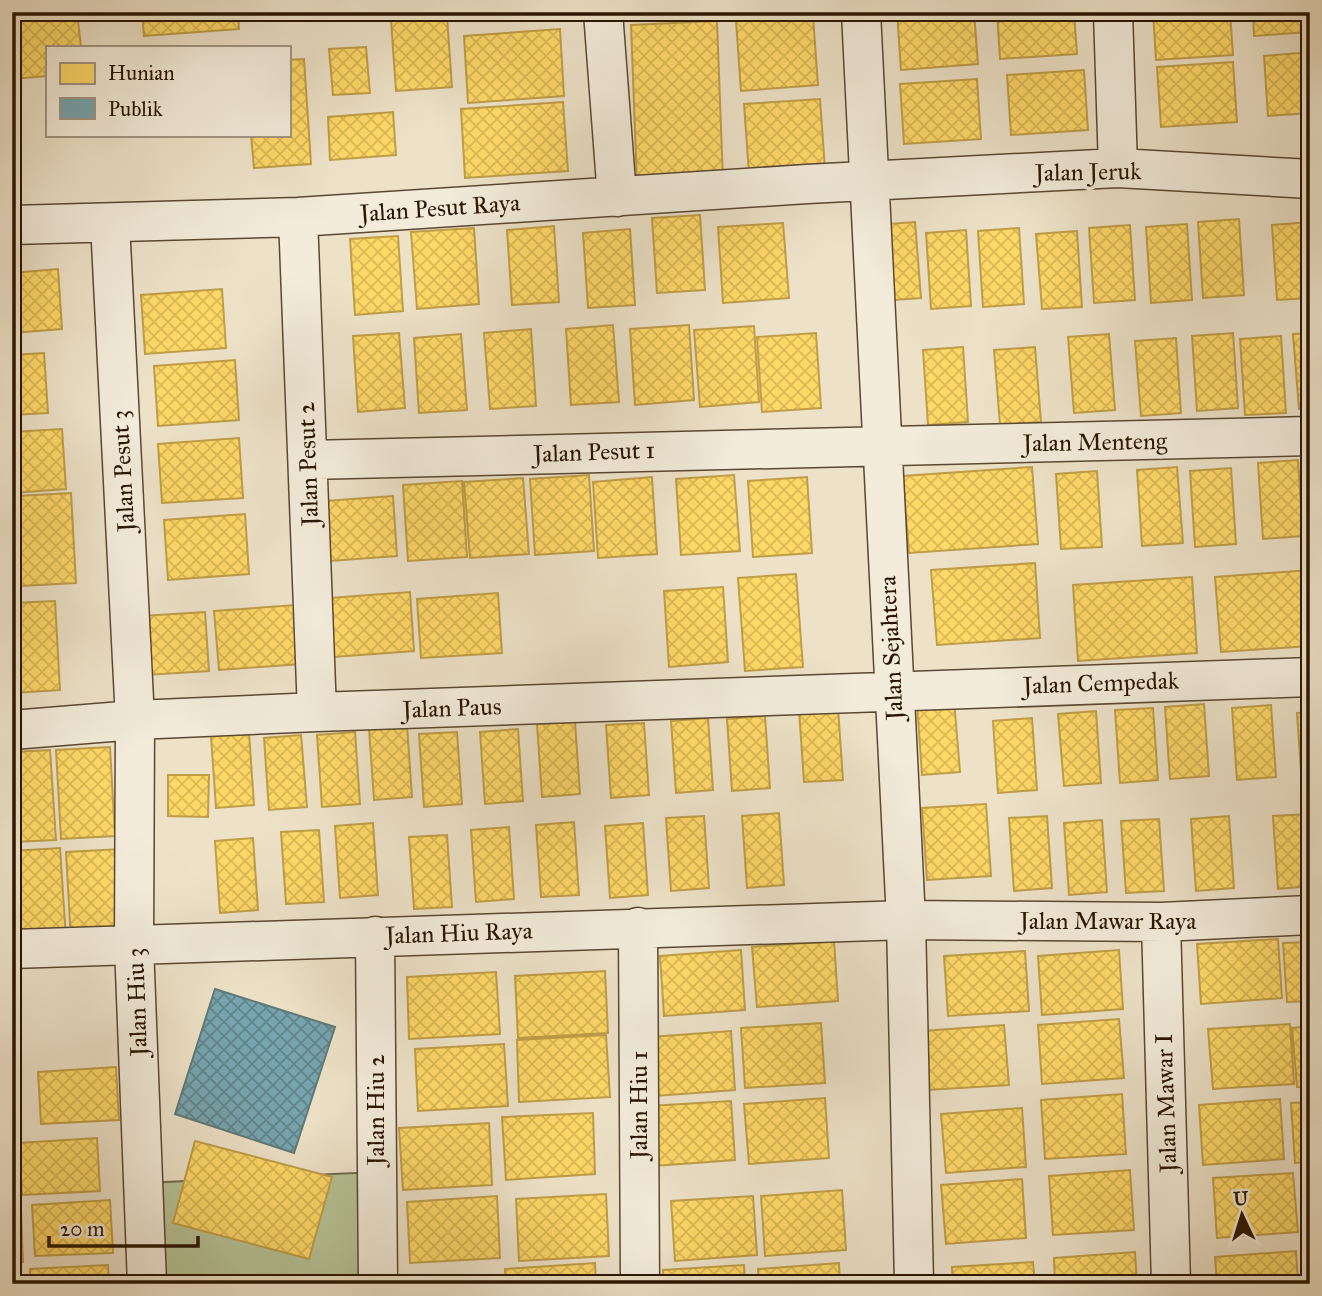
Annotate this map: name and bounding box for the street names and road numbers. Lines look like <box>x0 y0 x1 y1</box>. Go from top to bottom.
street label: Jalan Jeruk <box>1032 156 1142 188</box>
street label: Jalan Pesut Raya <box>356 187 522 229</box>
street label: Jalan Pesut 2 <box>291 401 325 530</box>
street label: Jalan Pesut 3 <box>105 409 141 536</box>
street label: Jalan Menteng <box>1020 426 1168 458</box>
street label: Jalan Pesut 1 <box>530 435 655 469</box>
street label: Jalan Sejahtera <box>872 574 910 724</box>
street label: Jalan Cempedak <box>1020 665 1180 701</box>
street label: Jalan Paus <box>399 691 502 725</box>
street label: Jalan Mawar Raya <box>1017 906 1197 936</box>
street label: Jalan Hiu Raya <box>382 915 534 951</box>
street label: Jalan Hiu 3 <box>120 947 154 1060</box>
street label: Jalan Mawar I <box>1149 1033 1184 1176</box>
street label: Jalan Hiu 1 <box>624 1051 654 1162</box>
street label: Jalan Hiu 2 <box>361 1054 391 1169</box>

